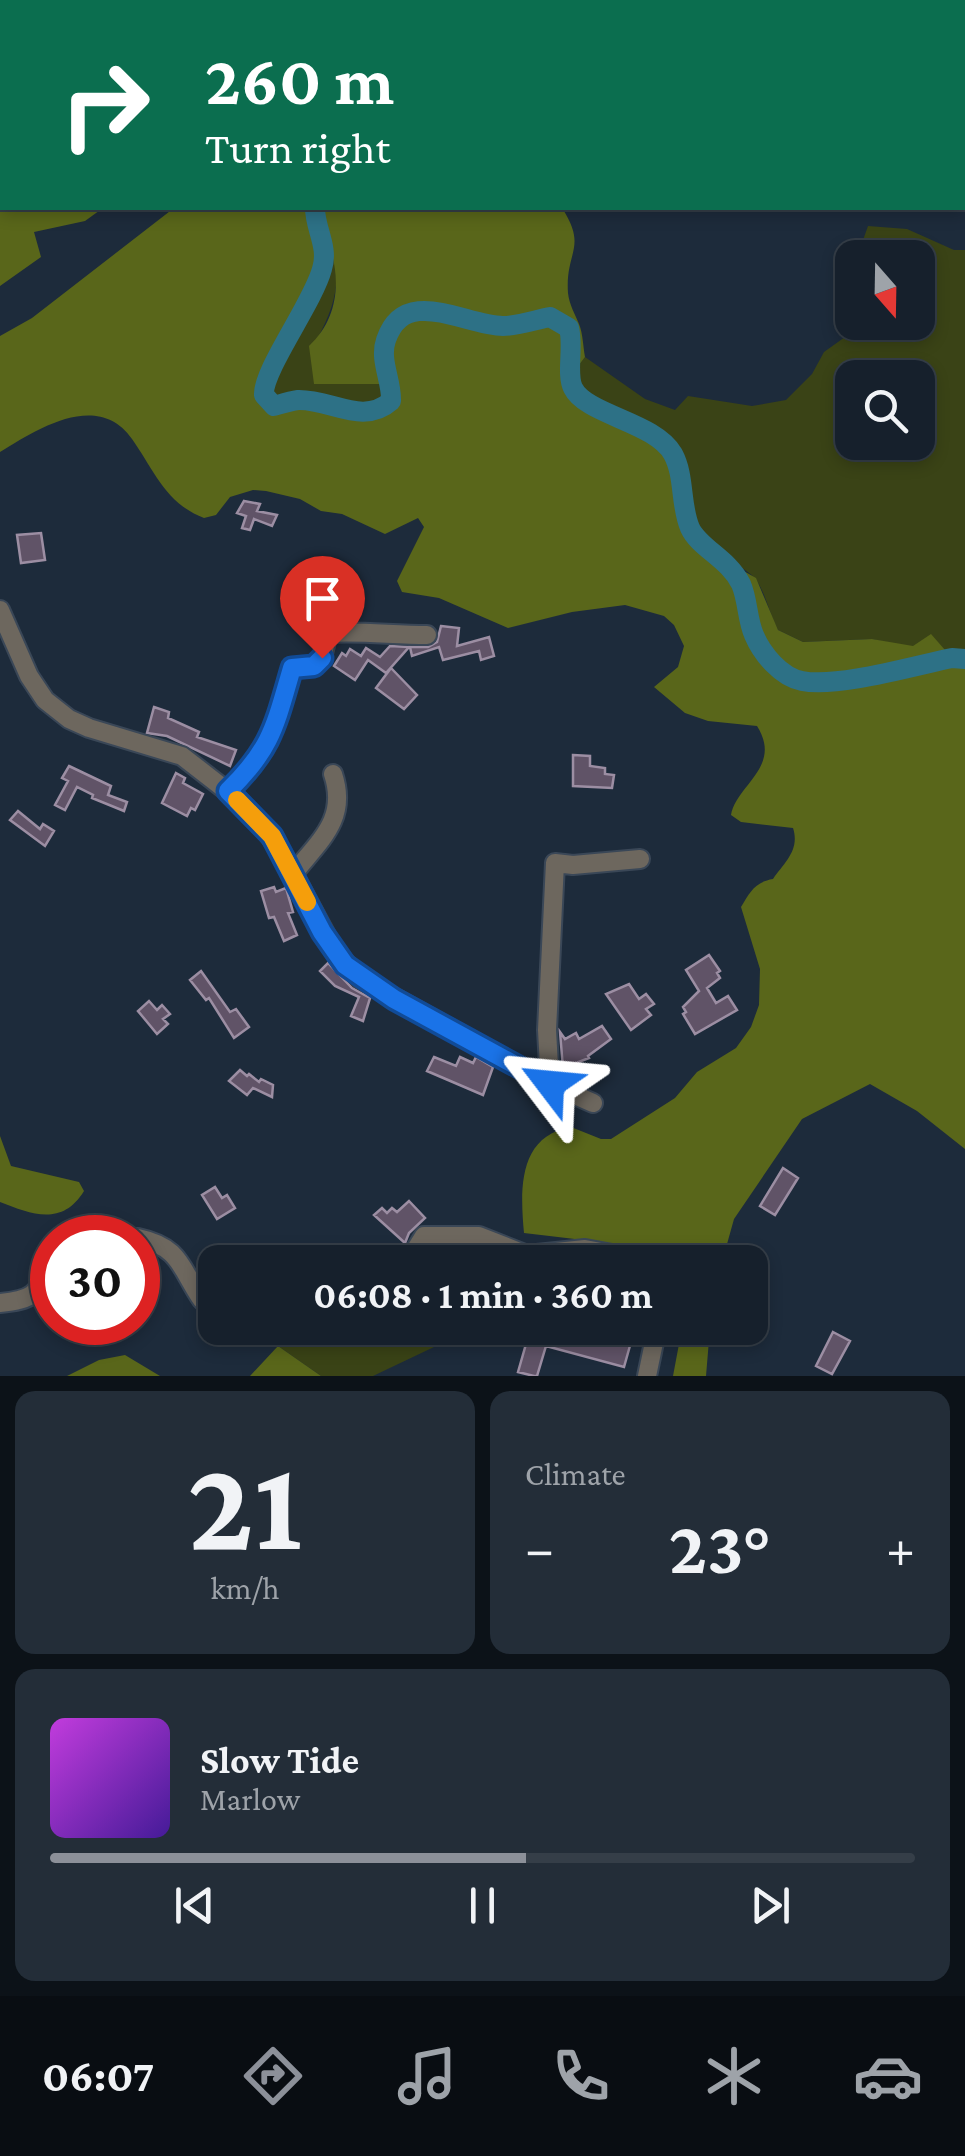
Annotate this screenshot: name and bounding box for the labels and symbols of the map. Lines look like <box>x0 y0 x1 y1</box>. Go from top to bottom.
north arrow <box>835 240 935 340</box>
pin <box>280 556 365 659</box>
position arrow <box>498 1032 602 1136</box>
speed limit sign: 30 <box>30 1215 160 1345</box>

